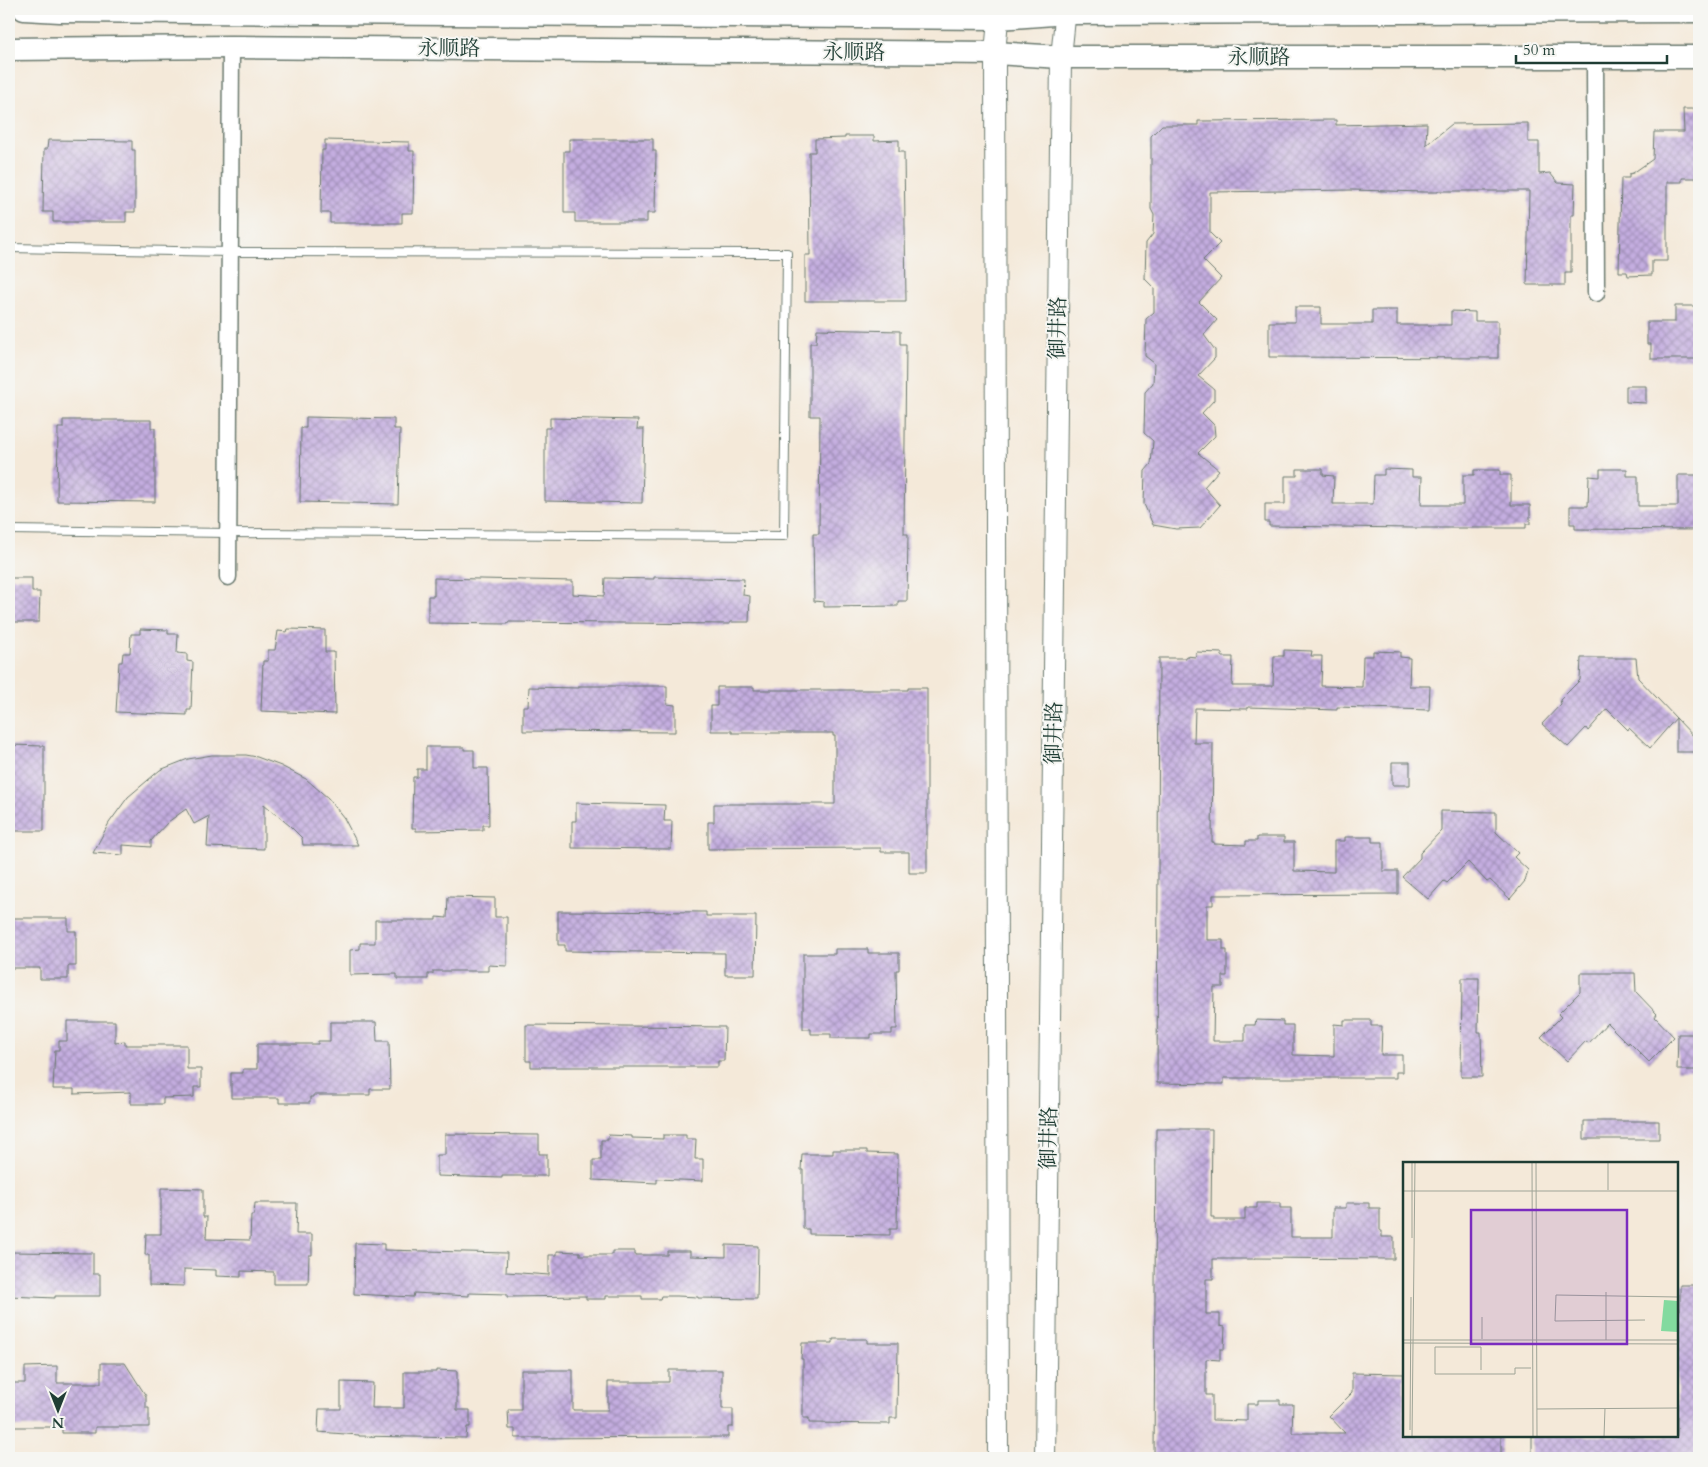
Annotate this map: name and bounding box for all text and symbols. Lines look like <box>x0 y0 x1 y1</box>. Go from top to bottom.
scale bar <box>1516 32 1667 64</box>
street label: 永顺路 <box>418 34 481 63</box>
street label: 永顺路 <box>823 38 886 67</box>
text: 50 m <box>1523 40 1555 60</box>
street label: 永顺路 <box>1228 43 1291 72</box>
street label: 御井路 <box>1043 296 1073 360</box>
street label: 御井路 <box>1039 701 1069 765</box>
street label: 御井路 <box>1034 1106 1064 1170</box>
inset map <box>1403 1162 1678 1437</box>
north arrow <box>32 1384 82 1434</box>
text: N <box>52 1413 64 1432</box>

